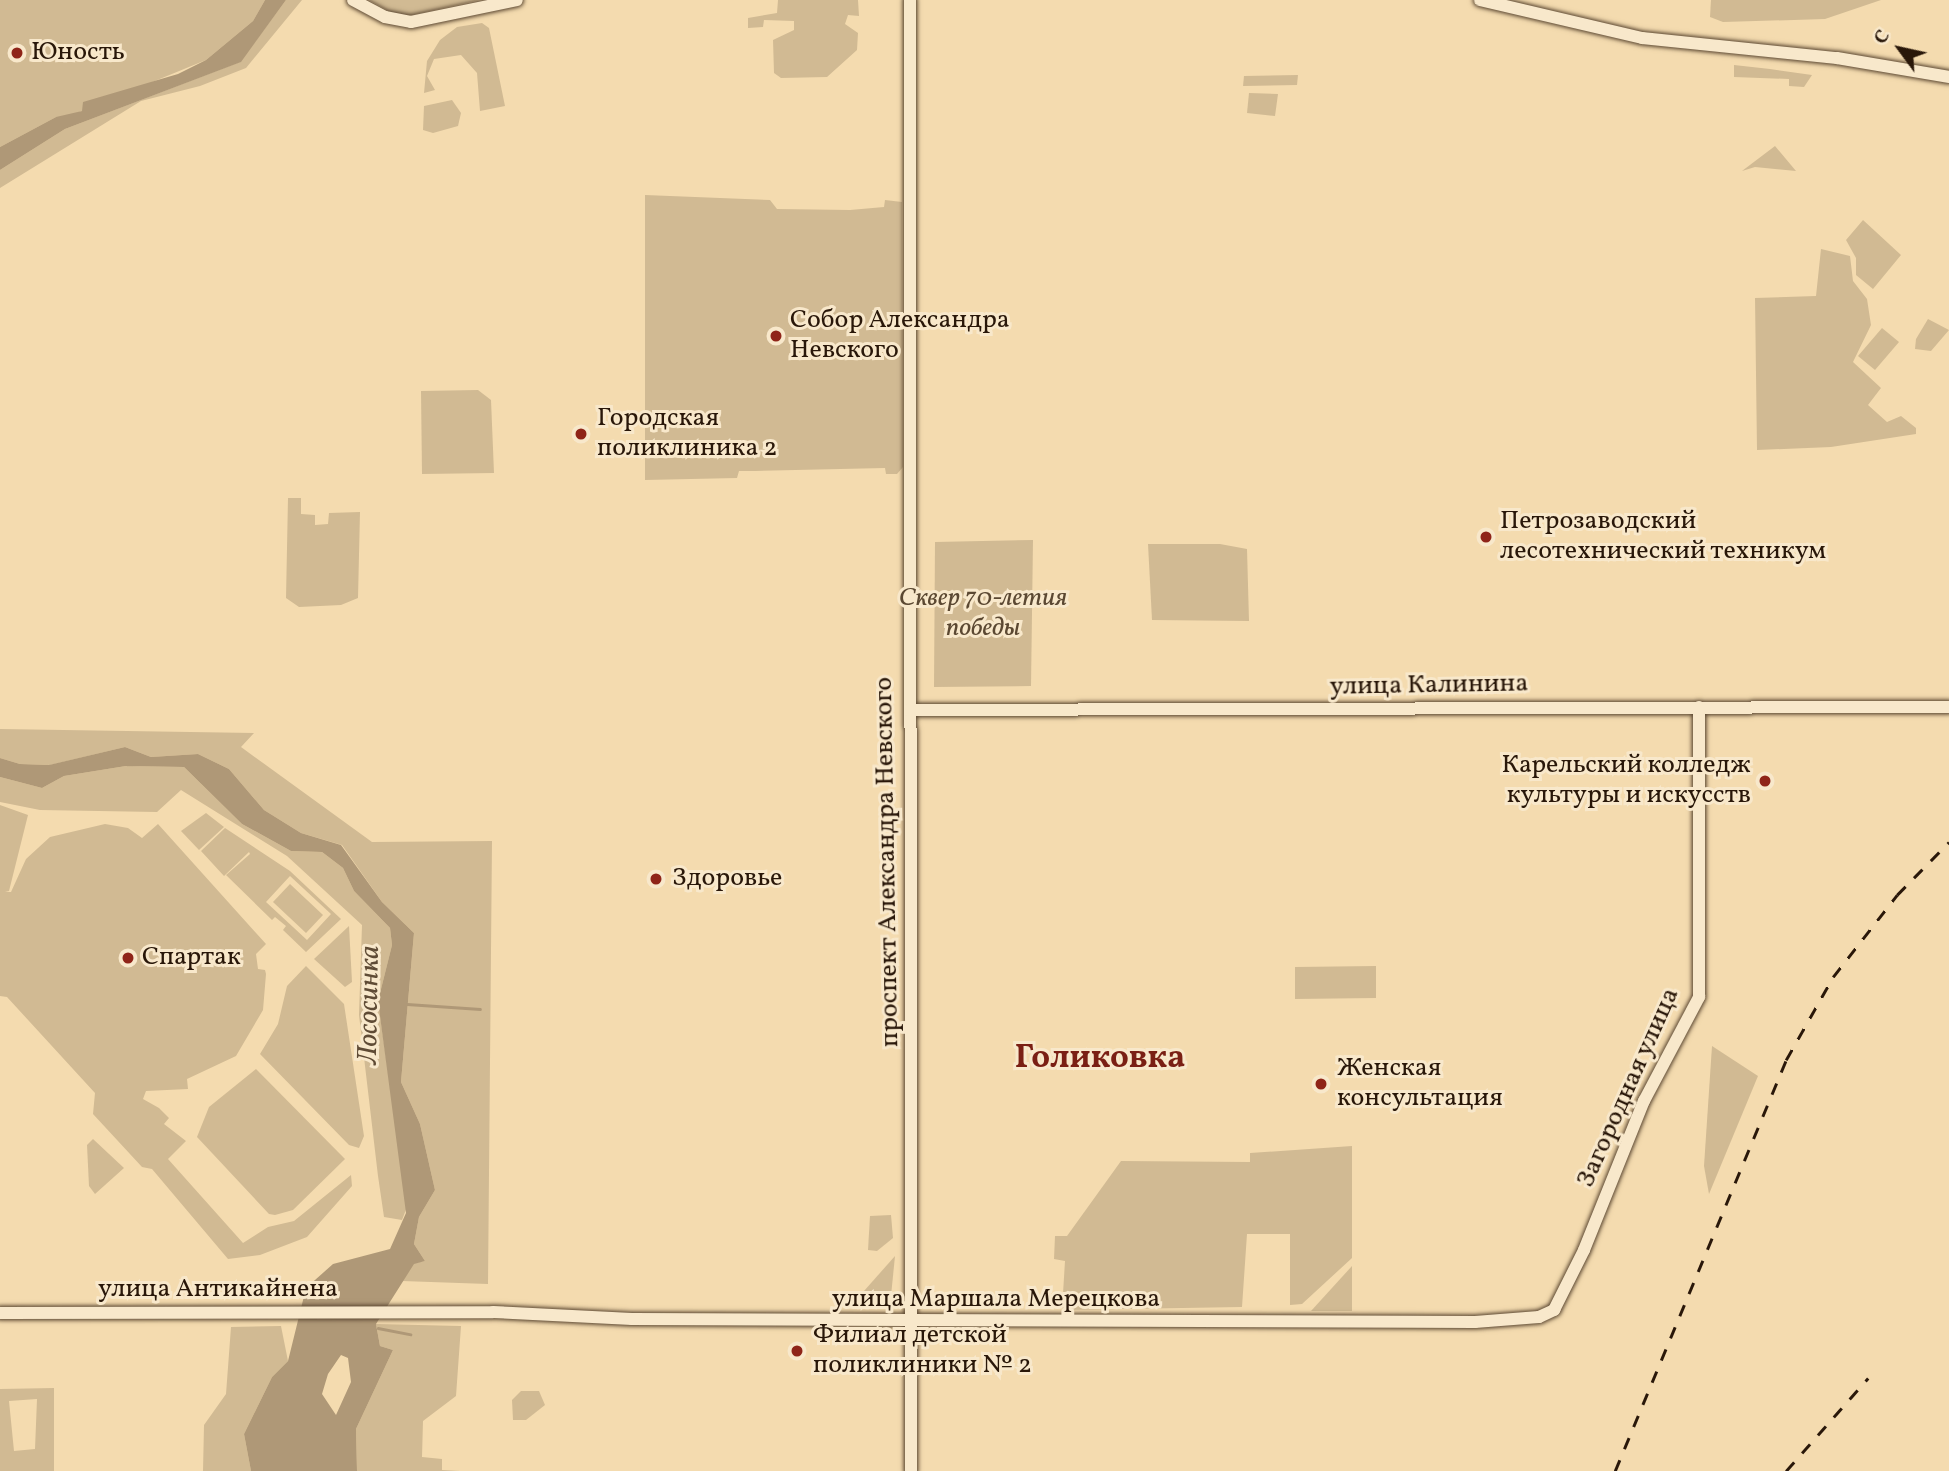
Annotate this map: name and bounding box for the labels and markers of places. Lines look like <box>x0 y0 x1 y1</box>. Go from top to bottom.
place label: Юность <box>31 37 125 69</box>
marker: Юность <box>9 45 25 61</box>
place label: Собор Александра Невского <box>790 305 1010 366</box>
marker: Собор Александра Невского <box>768 328 784 344</box>
place label: Городская поликлиника 2 <box>597 403 778 464</box>
marker: Городская поликлиника 2 <box>571 424 591 444</box>
place label: Петрозаводский лесотехнический техникум <box>1500 506 1827 568</box>
marker: Петрозаводский лесотехнический техникум <box>1478 529 1494 545</box>
place label: Карельский колледж культуры и искусств <box>1501 750 1751 812</box>
marker: Карельский колледж культуры и искусств <box>1757 773 1773 789</box>
place label: Здоровье <box>672 863 782 895</box>
marker: Здоровье <box>646 869 666 889</box>
place label: Спартак <box>142 942 241 974</box>
marker: Спартак <box>120 950 136 966</box>
place label: Женская консультация <box>1337 1053 1503 1114</box>
marker: Женская консультация <box>1311 1074 1331 1094</box>
place label: Филиал детской поликлиники № 2 <box>813 1320 1032 1382</box>
marker: Филиал детской поликлиники № 2 <box>787 1341 807 1361</box>

